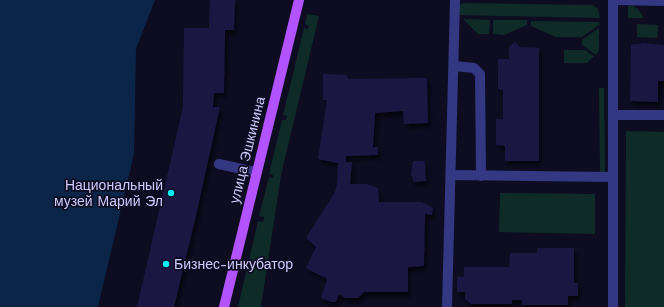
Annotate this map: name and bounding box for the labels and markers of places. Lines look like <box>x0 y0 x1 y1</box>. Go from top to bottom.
place label: Национальный музей Марий Эл <box>54 177 163 209</box>
marker: Национальный музей Марий Эл <box>166 188 176 198</box>
place label: Бизнес-инкубатор <box>174 256 293 272</box>
marker: Бизнес-инкубатор <box>161 259 171 269</box>

